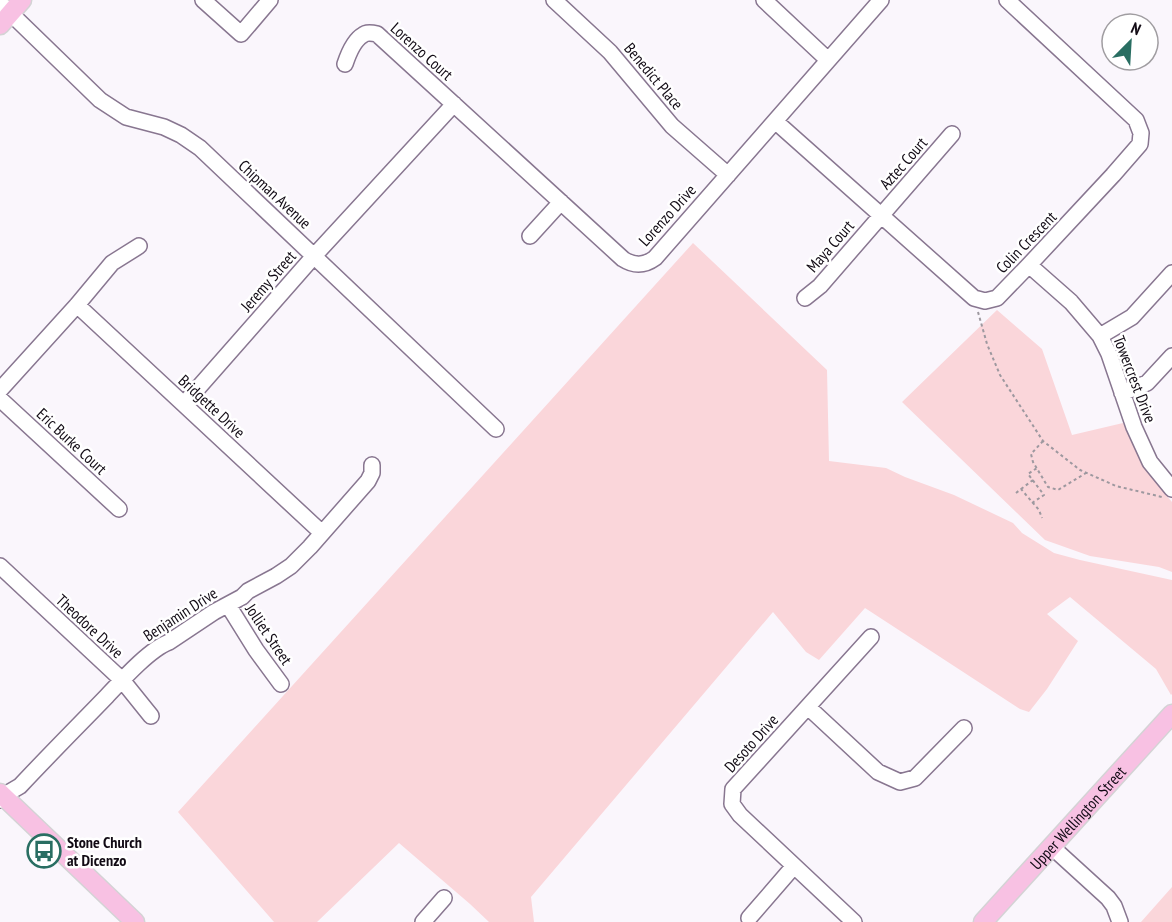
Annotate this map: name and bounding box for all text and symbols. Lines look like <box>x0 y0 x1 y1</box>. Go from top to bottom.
north arrow <box>1100 12 1160 72</box>
text: N <box>1128 17 1144 39</box>
street label: Lorenzo Court <box>387 18 458 84</box>
street label: Benedict Place <box>620 39 688 113</box>
street label: Aztec Court <box>875 132 931 193</box>
street label: Chipman Avenue <box>235 155 315 233</box>
street label: Lorenzo Drive <box>634 180 700 250</box>
street label: Colin Crescent <box>992 206 1061 277</box>
street label: Maya Court <box>802 215 858 276</box>
street label: Jeremy Street <box>236 246 300 316</box>
street label: Towercrest Drive <box>1109 333 1161 425</box>
street label: Bridgette Drive <box>175 370 249 442</box>
street label: Eric Burke Court <box>33 404 112 479</box>
street label: Benjamin Drive <box>139 583 221 645</box>
street label: Theodore Drive <box>52 590 128 662</box>
street label: Jolliet Street <box>241 599 297 669</box>
street label: Desoto Drive <box>720 710 782 776</box>
street label: Upper Wellington Street <box>1026 761 1130 874</box>
place label: Stone Church at Dicenzo <box>67 832 142 870</box>
bus stop icon: Stone Church at Dicenzo <box>26 833 62 869</box>

